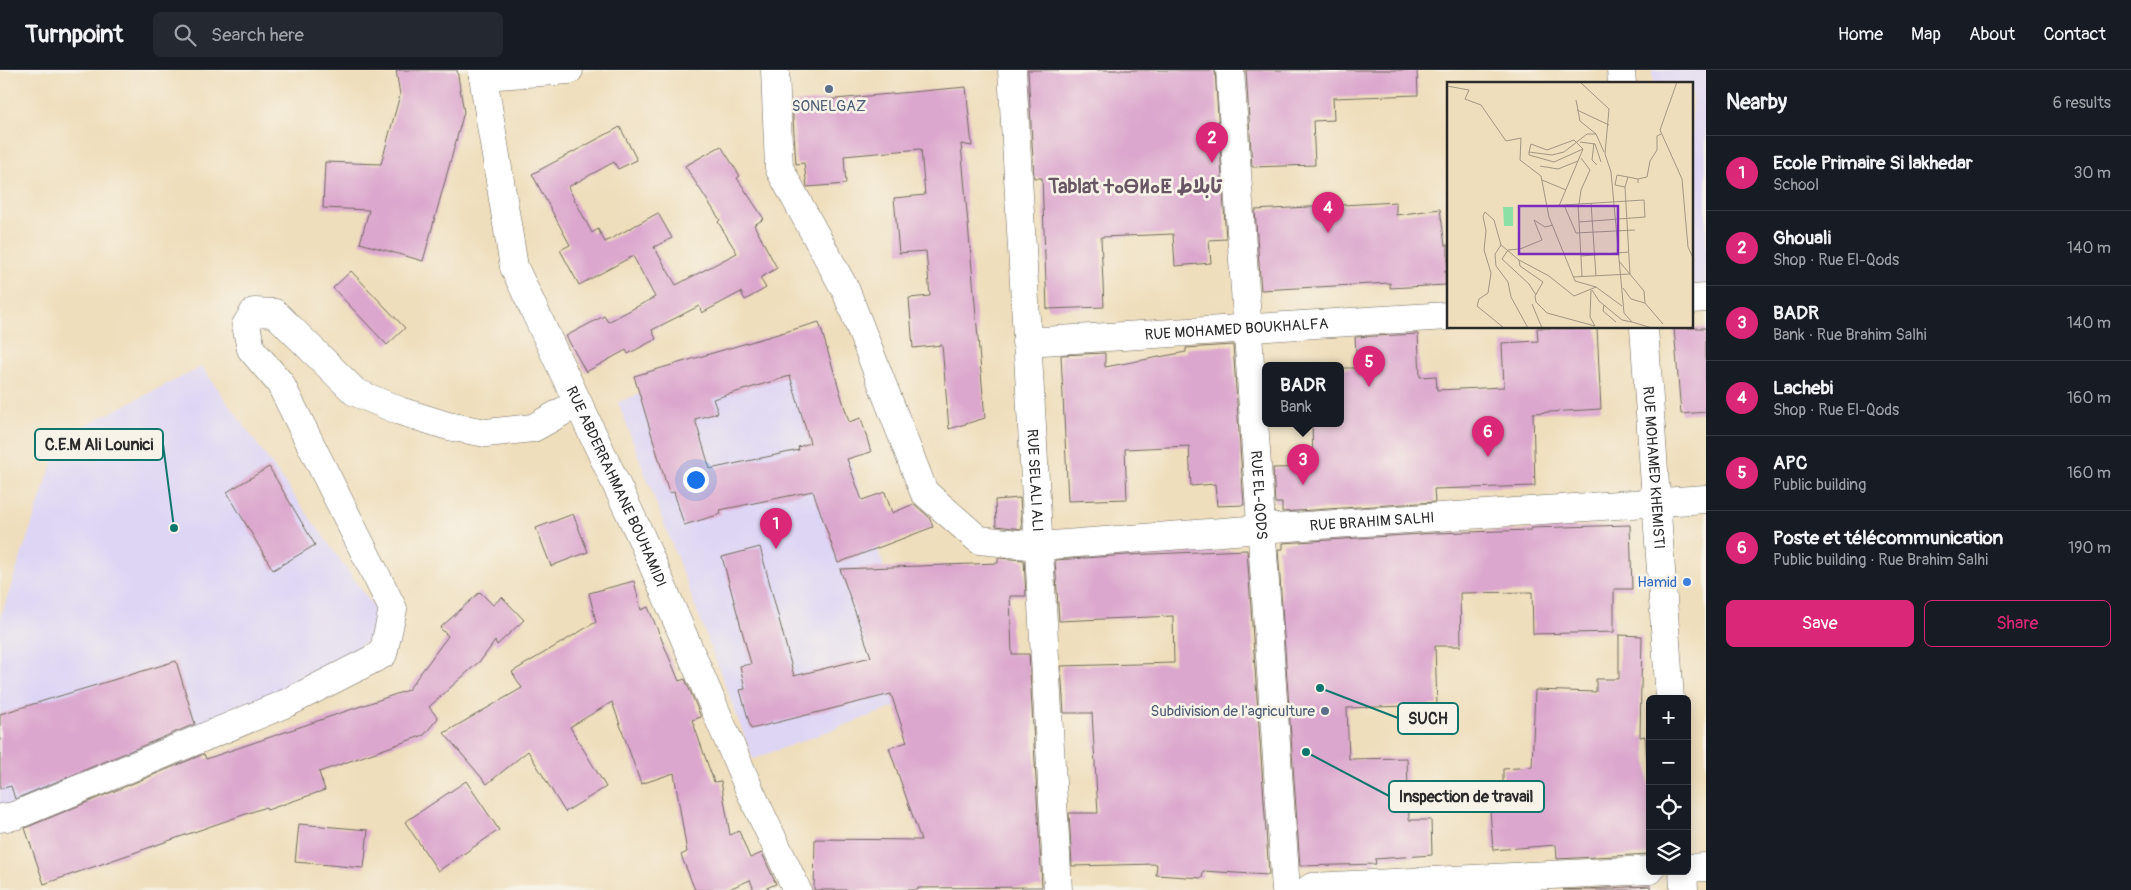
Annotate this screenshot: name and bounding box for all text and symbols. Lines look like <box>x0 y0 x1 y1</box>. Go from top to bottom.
search box <box>153 12 503 57</box>
text: Turnpoint <box>25 20 123 49</box>
icon: search <box>171 21 199 49</box>
text: Search here <box>211 23 304 47</box>
text: Home <box>1838 23 1883 46</box>
text: Map <box>1911 23 1941 46</box>
text: About <box>1969 23 2015 46</box>
text: Contact <box>2043 23 2106 46</box>
inset map <box>1447 82 1694 329</box>
marker: SONELGAZ <box>823 83 835 95</box>
text: Nearby <box>1726 89 1787 116</box>
text: 6 results <box>2053 93 2111 113</box>
place label: SONELGAZ <box>792 97 866 116</box>
pin: 2 <box>1196 122 1228 163</box>
text: Ecole Primaire Si lakhedar <box>1773 151 1973 175</box>
text: 1 <box>1739 163 1745 183</box>
text: 30 m <box>2073 163 2111 183</box>
district label: Tablat ⵜⴰⴱⵍⴰⵟ تابلاط <box>1047 174 1223 199</box>
text: School <box>1773 175 1819 195</box>
pin: 4 <box>1312 192 1344 233</box>
text: Ghouali <box>1773 226 1831 250</box>
text: 2 <box>1738 238 1746 258</box>
text: 140 m <box>2067 238 2111 258</box>
text: Shop · Rue El-Qods <box>1773 250 1899 270</box>
text: BADR <box>1773 301 1819 325</box>
text: 3 <box>1738 313 1746 333</box>
text: 140 m <box>2067 313 2111 333</box>
street label: RUE MOHAMED BOUKHALFA <box>1144 314 1329 344</box>
text: Bank · Rue Brahim Salhi <box>1773 325 1927 345</box>
pin: 5 <box>1353 346 1385 387</box>
popup <box>1262 362 1344 427</box>
text: BADR <box>1280 373 1326 397</box>
text: Lachebi <box>1773 376 1833 400</box>
street label: RUE ABDERRAHMANE BOUHAMIDI <box>562 383 671 590</box>
street label: RUE MOHAMED KHEMISTI <box>1639 386 1669 550</box>
text: 4 <box>1737 388 1747 408</box>
text: 160 m <box>2067 388 2111 408</box>
text: Bank <box>1280 397 1312 417</box>
text: Shop · Rue El-Qods <box>1773 400 1899 420</box>
pin: 6 <box>1472 416 1504 457</box>
street label: RUE SELALI ALI <box>1023 428 1047 532</box>
callout: C.E.M Ali Lounici <box>35 429 163 460</box>
text: C.E.M Ali Lounici <box>45 435 153 455</box>
pin: 3 <box>1287 444 1319 485</box>
street label: RUE EL-QODS <box>1247 450 1272 540</box>
text: APC <box>1773 451 1808 475</box>
text: 5 <box>1738 463 1746 483</box>
text: 160 m <box>2067 463 2111 483</box>
your location <box>683 467 709 493</box>
text: Public building <box>1773 475 1866 495</box>
pin: 1 <box>760 508 792 549</box>
street label: RUE BRAHIM SALHI <box>1309 508 1435 535</box>
text: Poste et télécommunication <box>1773 526 2003 550</box>
text: 6 <box>1737 538 1747 558</box>
text: 190 m <box>2068 538 2111 558</box>
text: Public building · Rue Brahim Salhi <box>1773 550 1988 570</box>
place label: Hamid <box>1637 573 1677 592</box>
marker: Hamid <box>1681 576 1693 588</box>
button: Save <box>1726 600 1914 647</box>
button: Share <box>1924 600 2111 647</box>
map controls <box>1646 695 1691 875</box>
button: + <box>1646 695 1691 740</box>
place label: Subdivision de l'agriculture <box>1150 702 1316 721</box>
callout: SUCH <box>1398 703 1458 734</box>
marker: Subdivision de l'agriculture <box>1319 705 1331 717</box>
text: SUCH <box>1408 709 1448 729</box>
button: − <box>1646 740 1691 785</box>
callout: Inspection de travail <box>1389 781 1544 812</box>
button: locate <box>1646 785 1691 830</box>
text: Inspection de travail <box>1399 787 1533 807</box>
button: layers <box>1646 830 1691 875</box>

